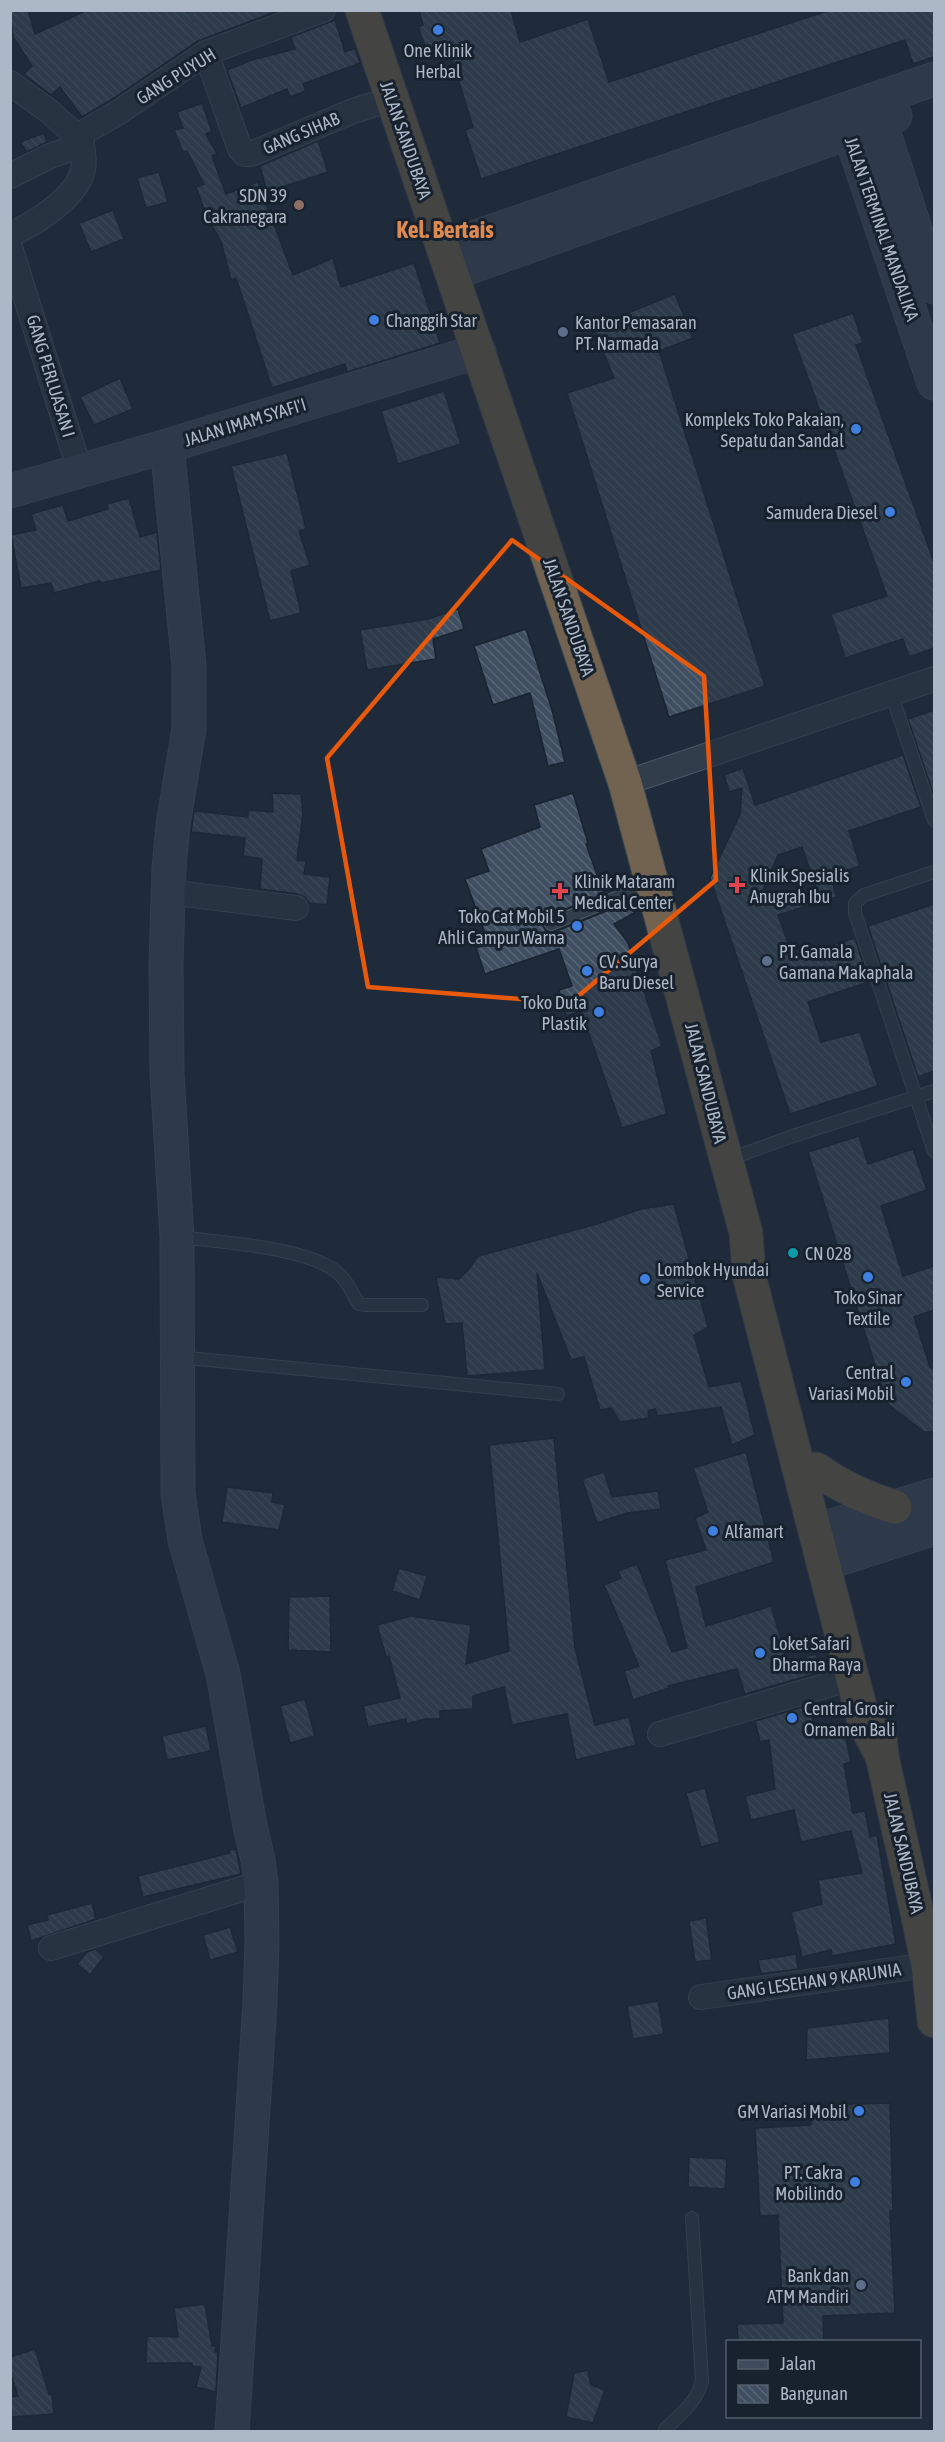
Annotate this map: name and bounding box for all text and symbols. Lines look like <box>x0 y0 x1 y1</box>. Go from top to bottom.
marker: One Klinik Herbal <box>431 23 445 37</box>
place label: One Klinik Herbal <box>404 40 472 82</box>
street label: GANG PUYUH <box>132 43 220 109</box>
street label: JALAN SANDUBAYA <box>376 78 436 202</box>
street label: GANG SIHAB <box>260 107 343 158</box>
street label: JALAN TERMINAL MANDALIKA <box>841 134 923 324</box>
place label: SDN 39 Cakranegara <box>203 185 287 227</box>
marker: SDN 39 Cakranegara <box>292 198 306 212</box>
district label: Kel. Bertais <box>396 216 494 243</box>
place label: Changgih Star <box>386 310 477 331</box>
street label: GANG PERLUASAN I <box>22 312 80 440</box>
place label: Kantor Pemasaran PT. Narmada <box>575 312 697 354</box>
marker: Changgih Star <box>367 313 381 327</box>
marker: Kantor Pemasaran PT. Narmada <box>556 325 570 339</box>
street label: JALAN IMAM SYAFI'I <box>182 393 308 451</box>
place label: Kompleks Toko Pakaian, Sepatu dan Sandal <box>685 409 844 451</box>
marker: Kompleks Toko Pakaian, Sepatu dan Sandal <box>849 422 863 436</box>
place label: Samudera Diesel <box>766 502 878 523</box>
marker: Samudera Diesel <box>883 505 897 519</box>
street label: JALAN SANDUBAYA <box>539 555 599 679</box>
place label: Klinik Spesialis Anugrah Ibu <box>750 865 849 907</box>
place label: Klinik Mataram Medical Center <box>574 871 675 913</box>
marker: Klinik Spesialis Anugrah Ibu <box>728 876 746 894</box>
marker: Klinik Mataram Medical Center <box>551 882 569 900</box>
place label: Toko Cat Mobil 5 Ahli Campur Warna <box>438 906 565 948</box>
marker: Toko Cat Mobil 5 Ahli Campur Warna <box>570 919 584 933</box>
place label: PT. Gamala Gamana Makaphala <box>779 941 913 983</box>
place label: CV. Surya Baru Diesel <box>599 951 674 993</box>
marker: PT. Gamala Gamana Makaphala <box>760 954 774 968</box>
marker: CV. Surya Baru Diesel <box>580 964 594 978</box>
place label: Toko Duta Plastik <box>521 992 587 1034</box>
marker: Toko Duta Plastik <box>592 1005 606 1019</box>
street label: JALAN SANDUBAYA <box>681 1021 731 1146</box>
place label: CN 028 <box>805 1243 852 1264</box>
marker: CN 028 <box>786 1246 800 1260</box>
place label: Lombok Hyundai Service <box>657 1259 769 1301</box>
marker: Toko Sinar Textile <box>861 1270 875 1284</box>
marker: Lombok Hyundai Service <box>638 1272 652 1286</box>
place label: Toko Sinar Textile <box>834 1287 903 1329</box>
place label: Central Variasi Mobil <box>809 1362 894 1404</box>
marker: Central Variasi Mobil <box>899 1375 913 1389</box>
place label: Alfamart <box>725 1521 784 1542</box>
marker: Alfamart <box>706 1524 720 1538</box>
place label: Loket Safari Dharma Raya <box>772 1633 861 1675</box>
marker: Loket Safari Dharma Raya <box>753 1646 767 1660</box>
place label: Central Grosir Ornamen Bali <box>804 1698 895 1740</box>
marker: Central Grosir Ornamen Bali <box>785 1711 799 1725</box>
street label: JALAN SANDUBAYA <box>880 1790 928 1916</box>
street label: GANG LESEHAN 9 KARUNIA <box>726 1958 902 2004</box>
place label: GM Variasi Mobil <box>738 2101 847 2122</box>
marker: GM Variasi Mobil <box>852 2104 866 2118</box>
place label: PT. Cakra Mobilindo <box>775 2162 843 2204</box>
marker: PT. Cakra Mobilindo <box>848 2175 862 2189</box>
place label: Bank dan ATM Mandiri <box>767 2265 849 2307</box>
marker: Bank dan ATM Mandiri <box>854 2278 868 2292</box>
legend <box>726 2340 921 2418</box>
text: Jalan <box>780 2353 816 2374</box>
text: Bangunan <box>780 2383 848 2404</box>

